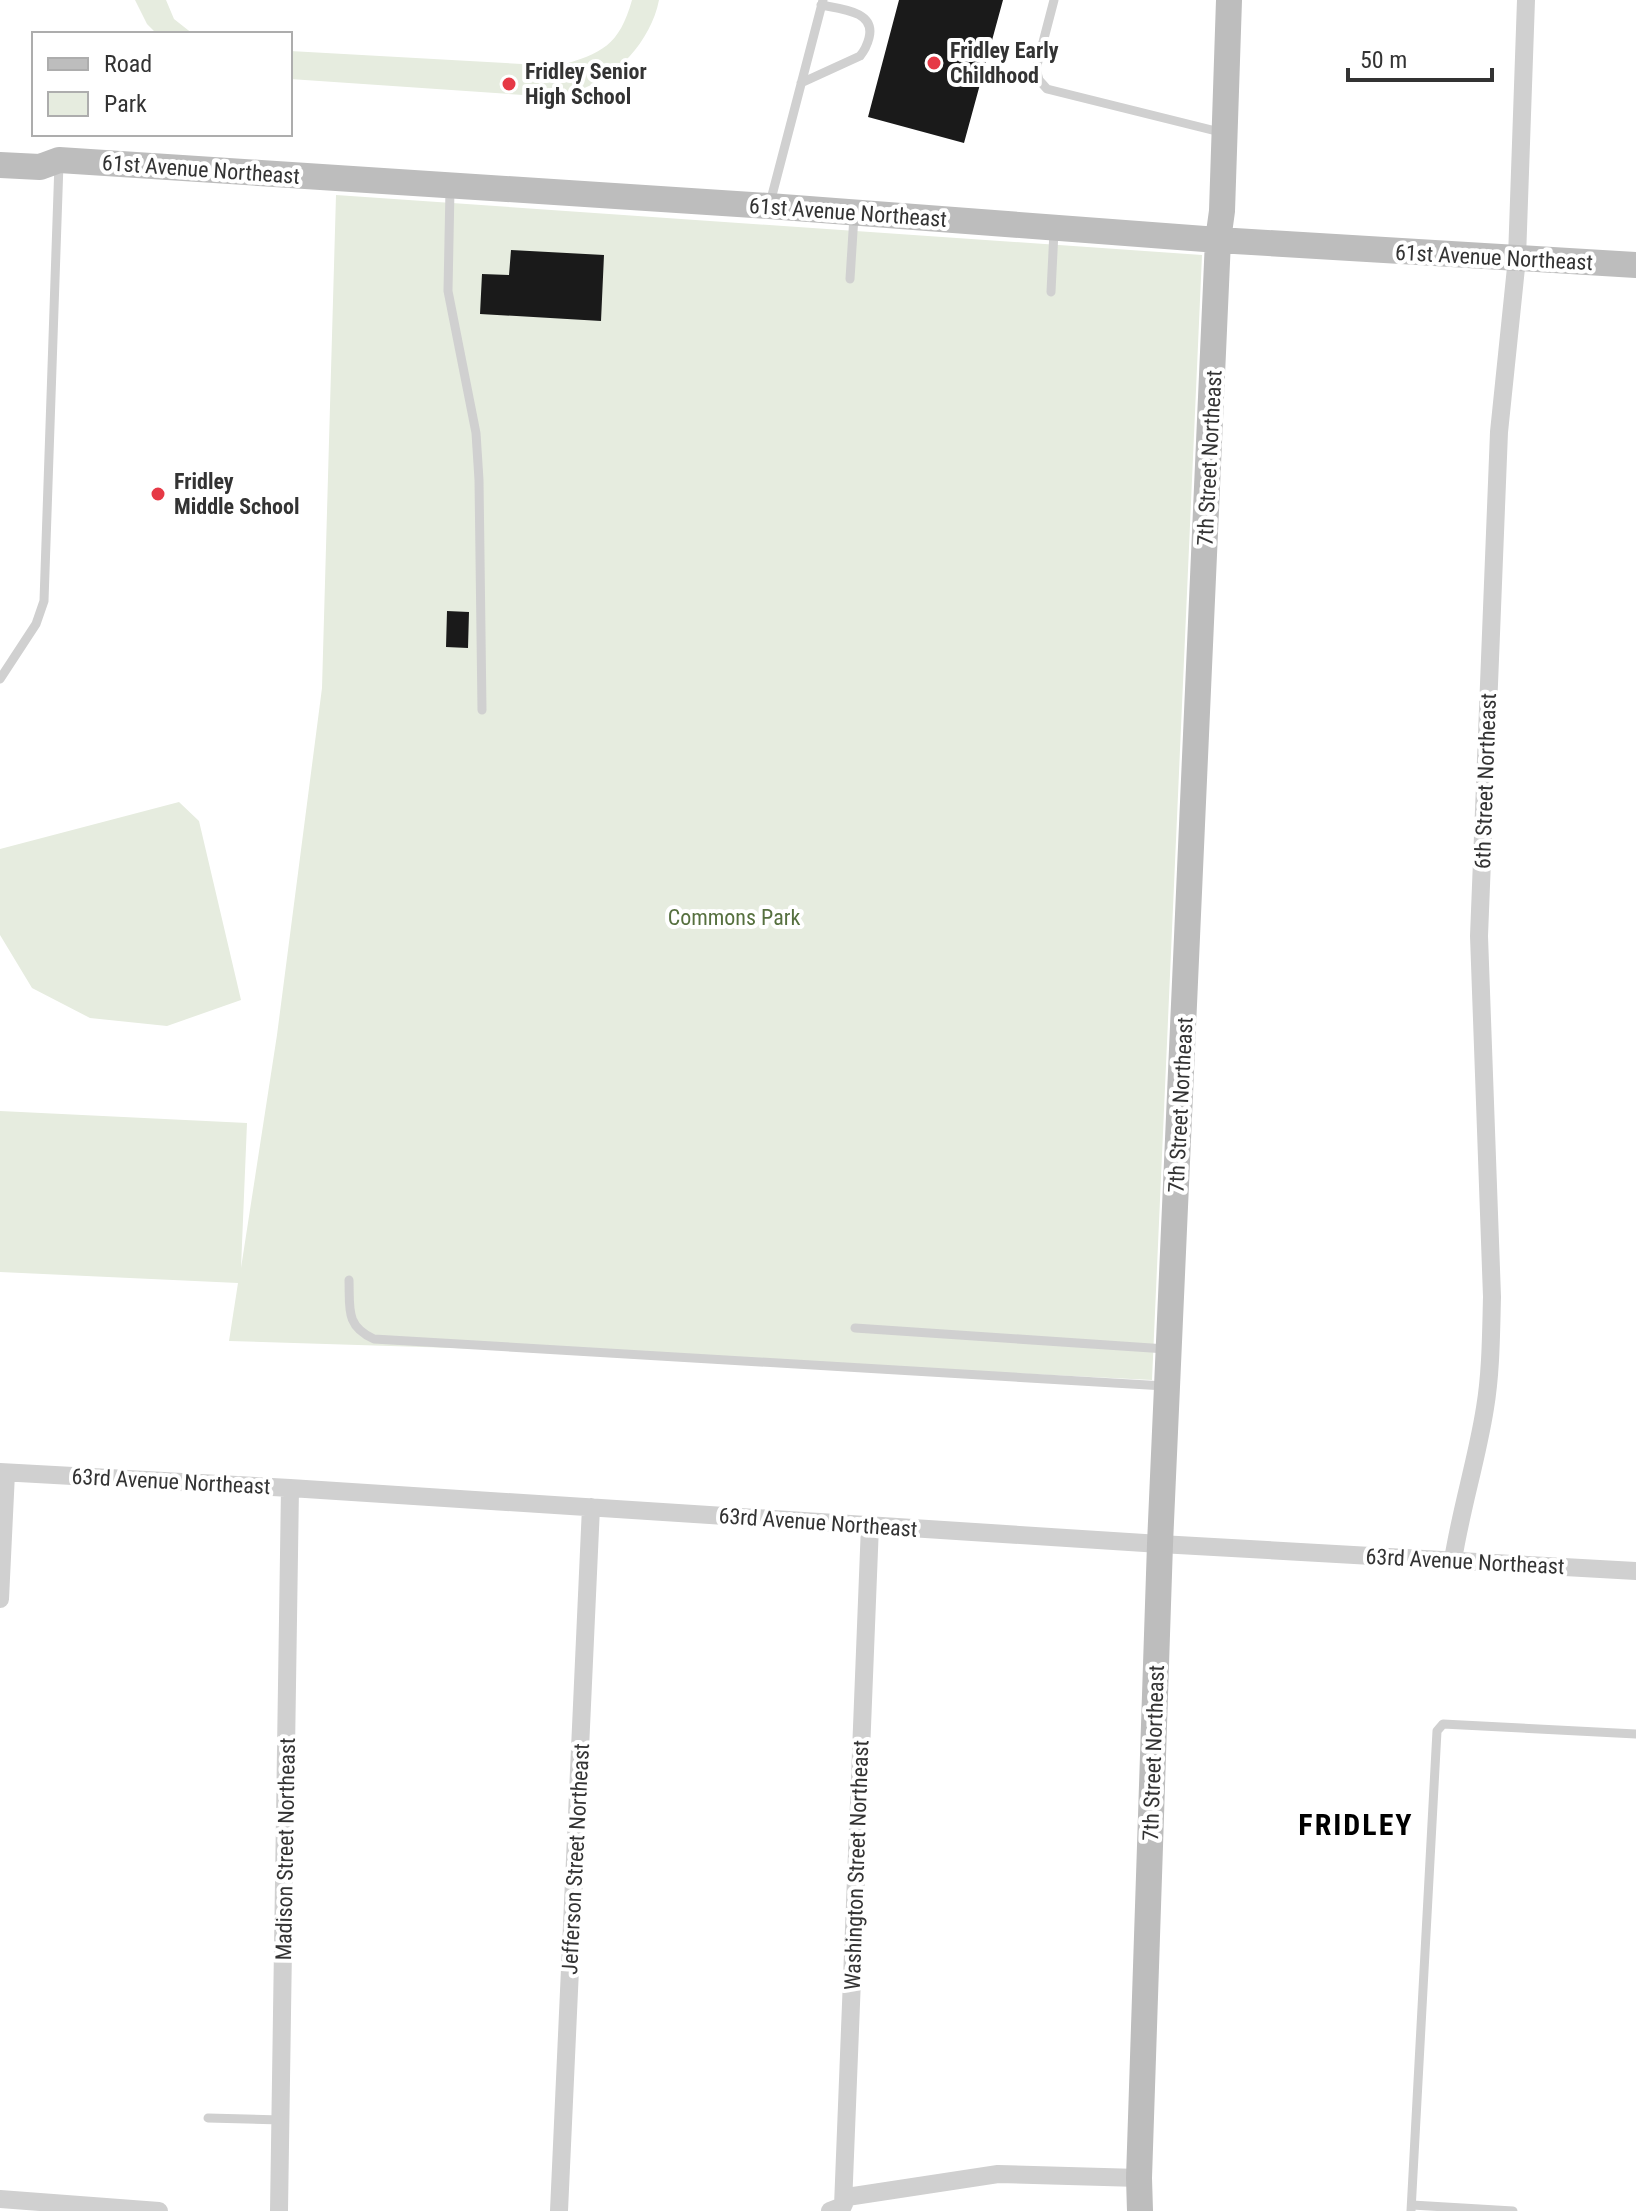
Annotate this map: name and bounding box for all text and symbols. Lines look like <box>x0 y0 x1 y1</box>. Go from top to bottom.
legend <box>32 32 292 136</box>
scale bar <box>1348 32 1492 82</box>
place label: Fridley Early Childhood <box>950 38 1059 88</box>
text: 50 m <box>1360 46 1407 74</box>
text: Road <box>104 50 152 78</box>
marker: Fridley Early Childhood <box>925 54 943 72</box>
place label: Fridley Senior High School <box>525 59 647 109</box>
marker: Fridley Senior High School <box>500 75 518 93</box>
text: Park <box>104 90 147 118</box>
street label: 61st Avenue Northeast <box>101 150 301 189</box>
street label: 61st Avenue Northeast <box>748 193 948 232</box>
street label: 61st Avenue Northeast <box>1394 240 1594 275</box>
street label: 7th Street Northeast <box>1192 369 1227 547</box>
place label: Fridley Middle School <box>174 469 299 519</box>
marker: Fridley Middle School <box>149 485 167 503</box>
street label: 6th Street Northeast <box>1470 693 1501 869</box>
park label: Commons Park <box>668 905 800 930</box>
street label: 7th Street Northeast <box>1163 1016 1198 1194</box>
street label: 63rd Avenue Northeast <box>71 1464 271 1499</box>
street label: 63rd Avenue Northeast <box>718 1503 918 1542</box>
street label: 63rd Avenue Northeast <box>1365 1544 1565 1579</box>
street label: 7th Street Northeast <box>1138 1665 1169 1841</box>
street label: Madison Street Northeast <box>271 1737 300 1961</box>
street label: Washington Street Northeast <box>840 1740 873 1991</box>
street label: Jefferson Street Northeast <box>557 1743 594 1975</box>
district label: FRIDLEY <box>1298 1807 1414 1842</box>

